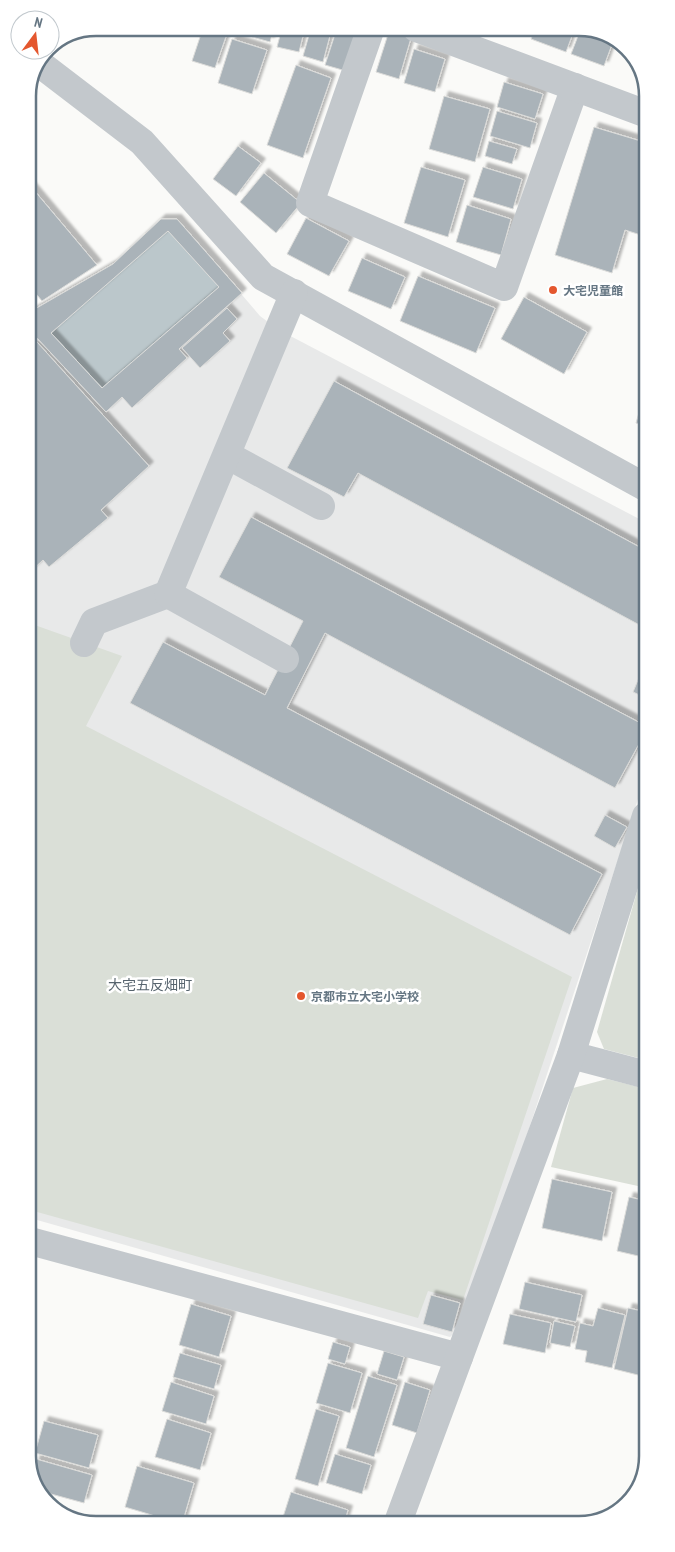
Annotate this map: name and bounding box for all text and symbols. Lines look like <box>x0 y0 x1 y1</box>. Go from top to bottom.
north arrow <box>10 10 60 60</box>
text: N <box>32 13 44 32</box>
place label: 大宅児童館 <box>563 283 623 298</box>
marker: 大宅児童館 <box>547 284 559 296</box>
district label: 大宅五反畑町 <box>108 976 192 994</box>
place label: 京都市立大宅小学校 <box>311 989 419 1004</box>
marker: 京都市立大宅小学校 <box>295 990 307 1002</box>

